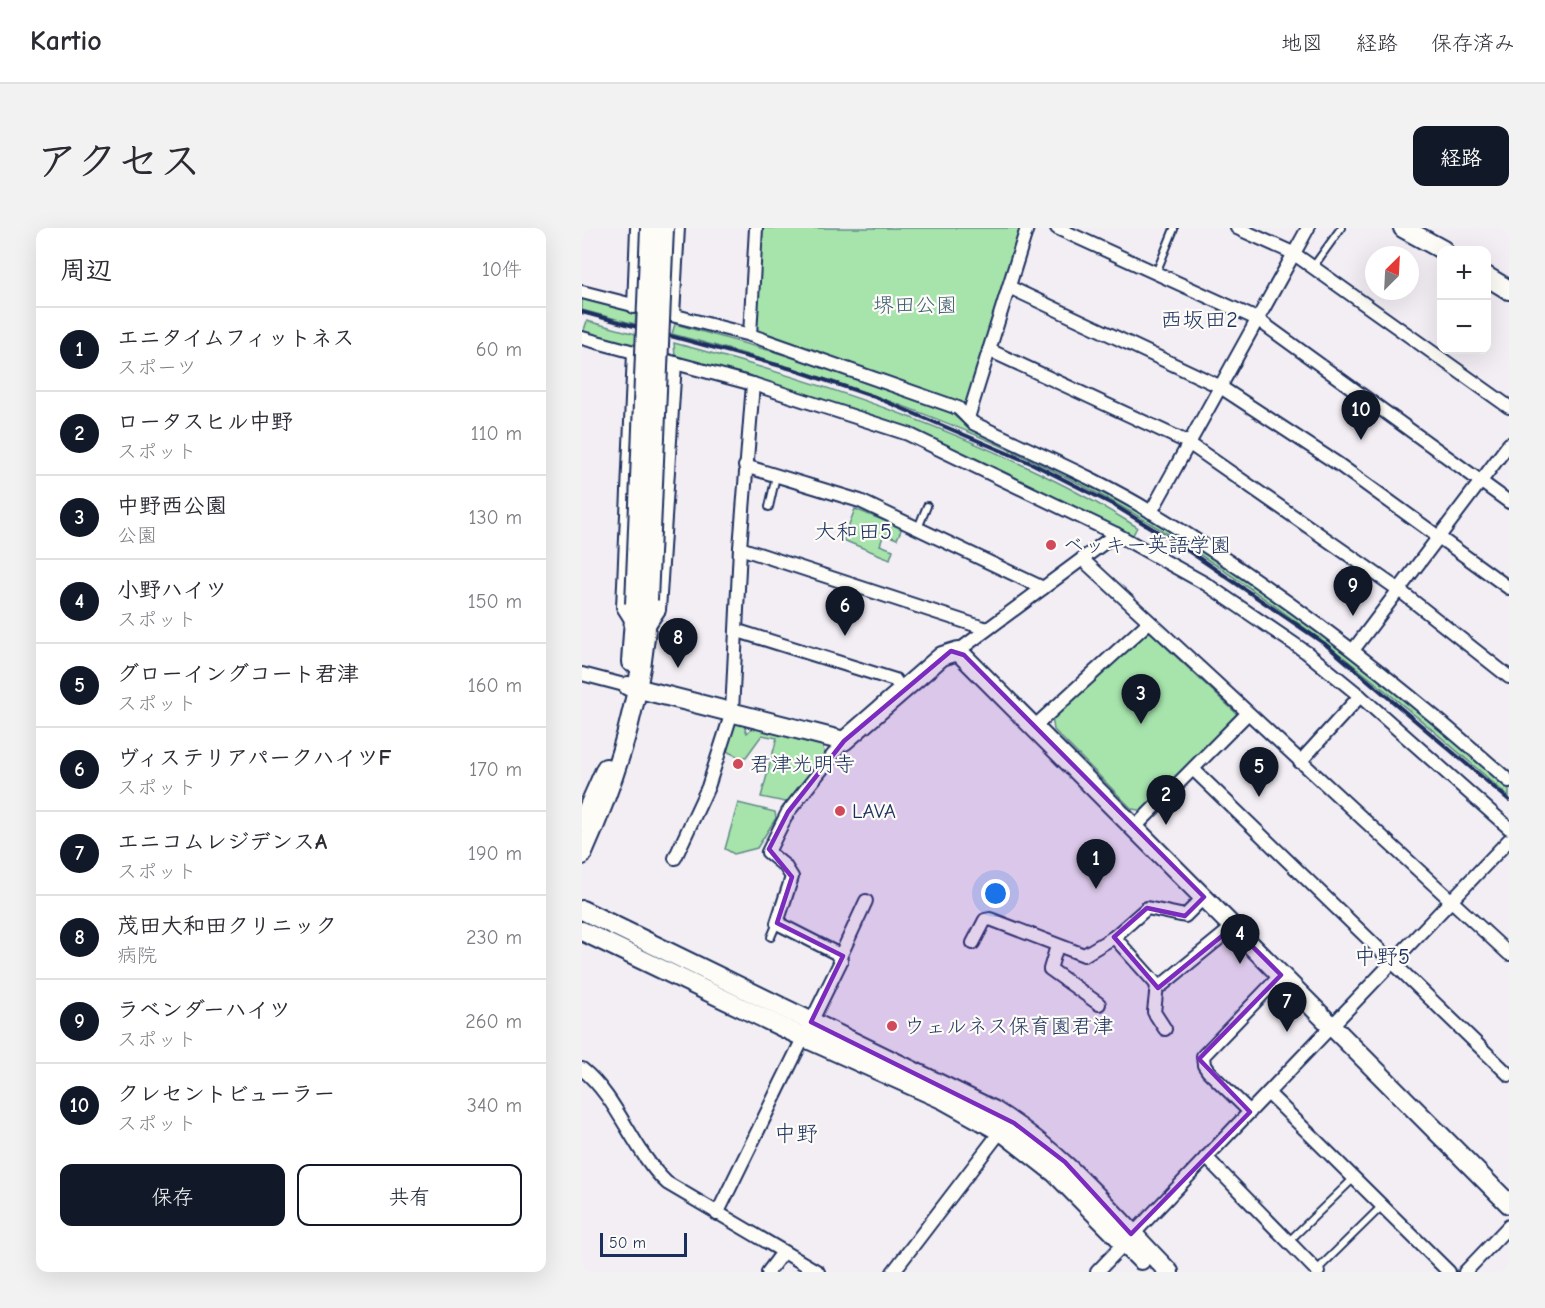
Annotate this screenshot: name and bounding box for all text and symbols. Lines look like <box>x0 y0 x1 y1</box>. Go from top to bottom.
text: Kartio <box>30 25 102 57</box>
text: 地図 <box>1281 31 1323 55</box>
text: 経路 <box>1356 31 1398 55</box>
text: 保存済み <box>1431 31 1515 55</box>
button: 経路 <box>1413 126 1509 186</box>
text: アクセス <box>36 137 201 186</box>
north arrow <box>1365 246 1419 300</box>
map controls <box>1437 246 1491 354</box>
button: + <box>1437 246 1491 300</box>
text: 周辺 <box>60 256 112 286</box>
text: 10件 <box>482 258 522 281</box>
park label: 堺田公園 <box>873 293 957 317</box>
button: − <box>1437 300 1491 354</box>
district label: 西坂田2 <box>1160 307 1238 333</box>
text: エニタイムフィットネス <box>117 325 355 351</box>
text: 1 <box>76 338 83 361</box>
text: 60 m <box>476 338 522 361</box>
text: スポーツ <box>117 356 197 379</box>
pin: 10 <box>1342 390 1380 440</box>
text: ロータスヒル中野 <box>117 409 293 435</box>
text: 2 <box>75 422 84 445</box>
text: 110 m <box>471 422 522 445</box>
text: スポット <box>117 440 197 463</box>
text: 中野西公園 <box>117 493 227 519</box>
text: 3 <box>75 506 84 529</box>
text: 130 m <box>469 506 522 529</box>
district label: 大和田5 <box>814 519 892 545</box>
text: 公園 <box>117 524 157 547</box>
place label: ベッキー英語学園 <box>1063 533 1231 557</box>
marker: ベッキー英語学園 <box>1044 538 1058 552</box>
pin: 9 <box>1334 566 1372 616</box>
text: 小野ハイツ <box>117 577 227 603</box>
pin: 6 <box>826 586 864 636</box>
text: 4 <box>75 590 84 613</box>
text: 150 m <box>468 590 522 613</box>
text: スポット <box>117 608 197 631</box>
pin: 8 <box>658 618 698 668</box>
text: グローイングコート君津 <box>117 661 359 687</box>
text: 5 <box>74 674 85 697</box>
text: 160 m <box>468 674 522 697</box>
pin: 3 <box>1122 674 1160 724</box>
text: スポット <box>117 692 197 715</box>
text: ヴィステリアパークハイツF <box>117 745 391 771</box>
pin: 5 <box>1240 748 1278 797</box>
place label: 君津光明寺 <box>750 752 855 776</box>
marker: 君津光明寺 <box>731 757 745 771</box>
text: 6 <box>74 758 85 781</box>
text: 170 m <box>469 758 522 781</box>
text: スポット <box>117 776 197 799</box>
pin: 2 <box>1146 776 1186 825</box>
place label: LAVA <box>852 799 896 823</box>
marker: LAVA <box>833 804 847 818</box>
text: エニコムレジデンスA <box>117 829 327 855</box>
pin: 1 <box>1076 840 1116 889</box>
text: 7 <box>75 842 84 865</box>
text: 190 m <box>468 842 522 865</box>
text: スポット <box>117 860 197 883</box>
your location <box>981 879 1010 908</box>
text: 茂田大和田クリニック <box>117 913 337 939</box>
pin: 4 <box>1220 914 1260 964</box>
text: 8 <box>74 926 85 949</box>
text: 230 m <box>466 926 522 949</box>
text: 病院 <box>117 944 157 967</box>
district label: 中野5 <box>1354 944 1410 970</box>
pin: 7 <box>1268 982 1306 1032</box>
text: ラベンダーハイツ <box>117 997 291 1023</box>
text: 9 <box>74 1010 85 1033</box>
text: 260 m <box>465 1010 522 1033</box>
place label: ウェルネス保育園君津 <box>904 1014 1114 1038</box>
marker: ウェルネス保育園君津 <box>885 1019 899 1033</box>
text: スポット <box>117 1028 197 1051</box>
text: クレセントビューラー <box>117 1081 335 1107</box>
text: 10 <box>70 1094 89 1117</box>
text: 340 m <box>467 1094 522 1117</box>
text: スポット <box>117 1112 197 1135</box>
district label: 中野 <box>774 1121 818 1147</box>
button: 保存 <box>60 1164 285 1226</box>
button: 共有 <box>297 1164 522 1226</box>
scale bar <box>600 1230 687 1258</box>
text: 50 m <box>609 1234 646 1252</box>

